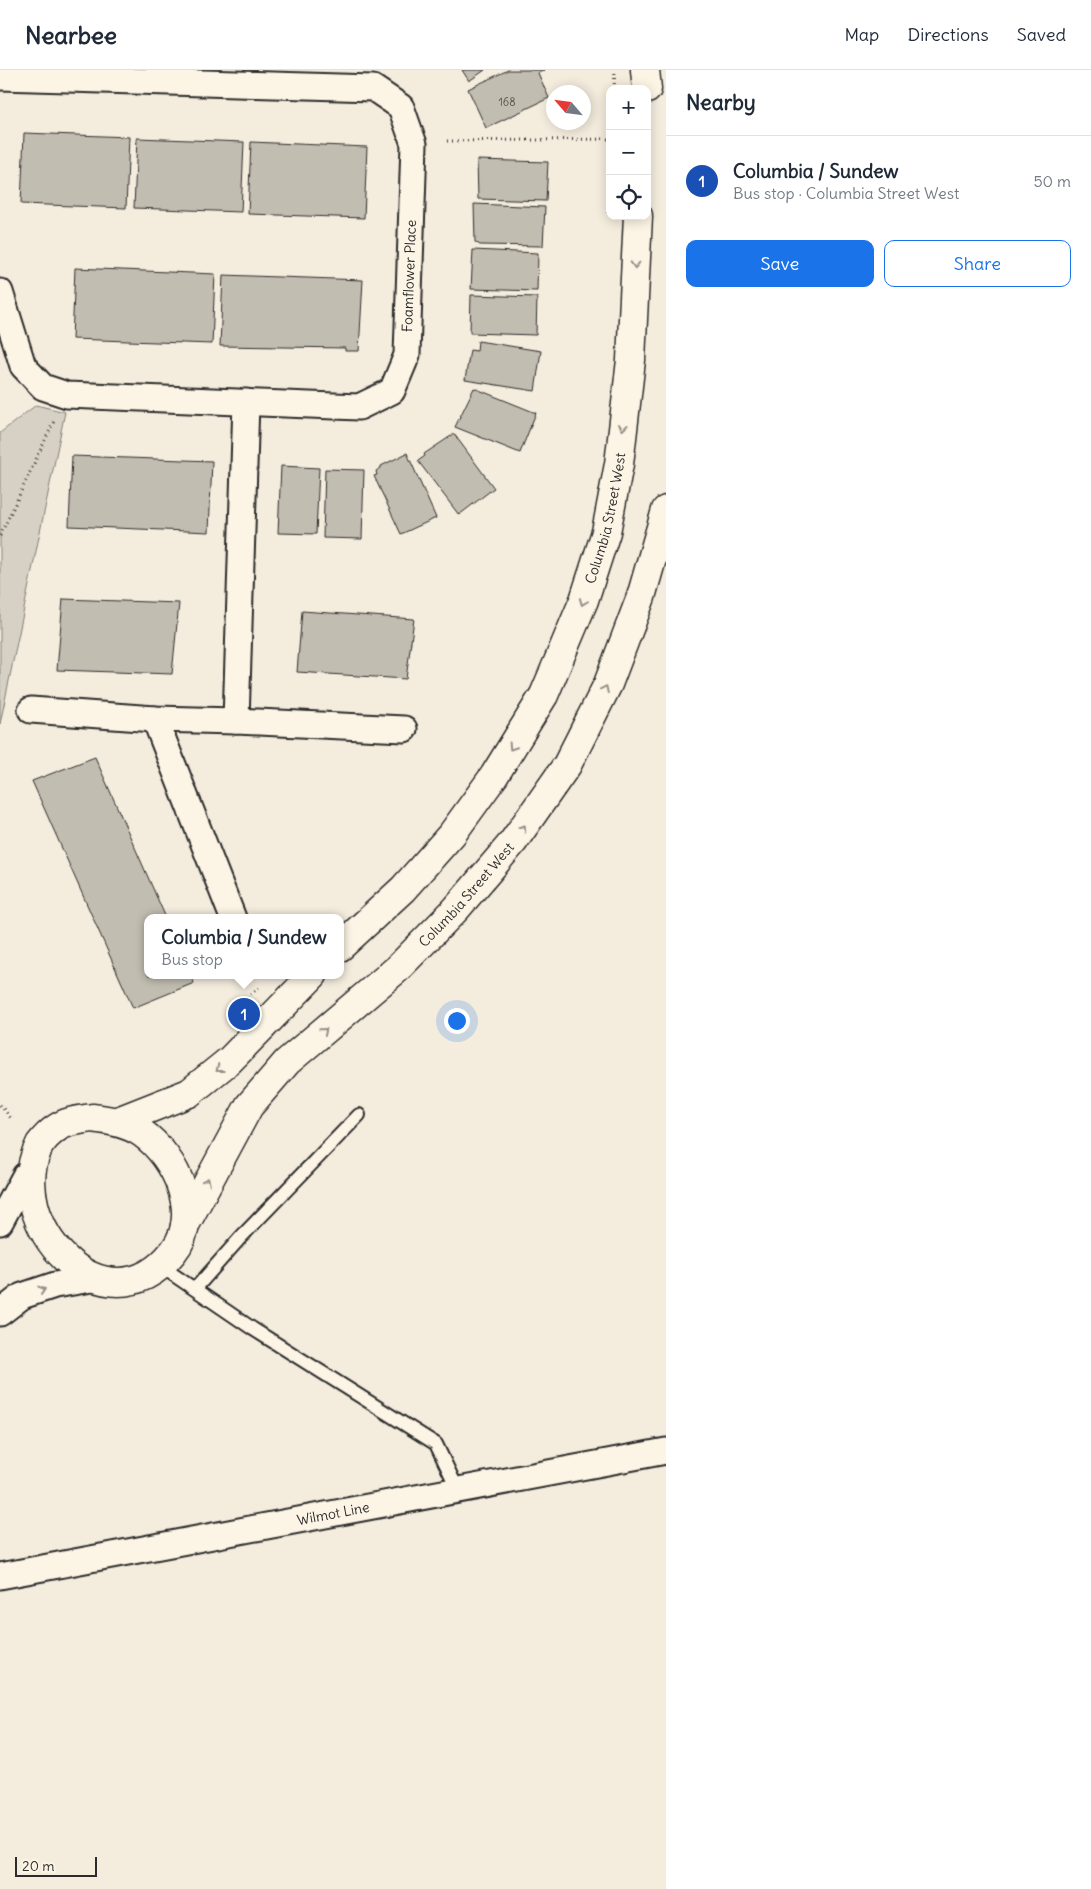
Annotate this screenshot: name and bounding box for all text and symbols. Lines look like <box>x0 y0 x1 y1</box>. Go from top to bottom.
text: Nearbee <box>25 20 117 50</box>
text: Map <box>844 23 879 46</box>
text: Directions <box>907 23 989 46</box>
text: Saved <box>1017 23 1066 46</box>
north arrow <box>546 85 591 130</box>
map controls <box>606 85 651 220</box>
button: + <box>606 85 651 130</box>
text: Nearby <box>686 89 756 116</box>
house number: 168 <box>498 95 516 109</box>
button: − <box>606 130 651 175</box>
text: Columbia / Sundew <box>733 159 898 183</box>
text: 1 <box>699 171 705 191</box>
text: 50 m <box>1033 171 1071 191</box>
button: locate <box>606 175 651 220</box>
text: Bus stop · Columbia Street West <box>733 183 959 203</box>
street label: Foamflower Place <box>398 219 420 333</box>
button: Save <box>686 240 874 287</box>
button: Share <box>884 240 1071 287</box>
one-way arrow <box>629 261 640 269</box>
one-way arrow <box>618 423 629 431</box>
street label: Columbia Street West <box>581 451 629 586</box>
one-way arrow <box>578 597 588 605</box>
one-way arrow <box>599 685 609 694</box>
one-way arrow <box>509 742 519 751</box>
one-way arrow <box>517 824 526 834</box>
street label: Columbia Street West <box>415 838 518 951</box>
popup <box>144 914 344 979</box>
text: Columbia / Sundew <box>161 925 327 949</box>
text: Bus stop <box>161 949 223 969</box>
pin: 1 <box>228 995 260 1033</box>
your location <box>444 1008 470 1034</box>
one-way arrow <box>318 1028 327 1037</box>
one-way arrow <box>215 1064 224 1073</box>
one-way arrow <box>201 1178 211 1187</box>
one-way arrow <box>37 1285 46 1295</box>
street label: Wilmot Line <box>295 1498 371 1529</box>
scale bar <box>15 1854 98 1877</box>
text: 20 m <box>22 1857 55 1875</box>

